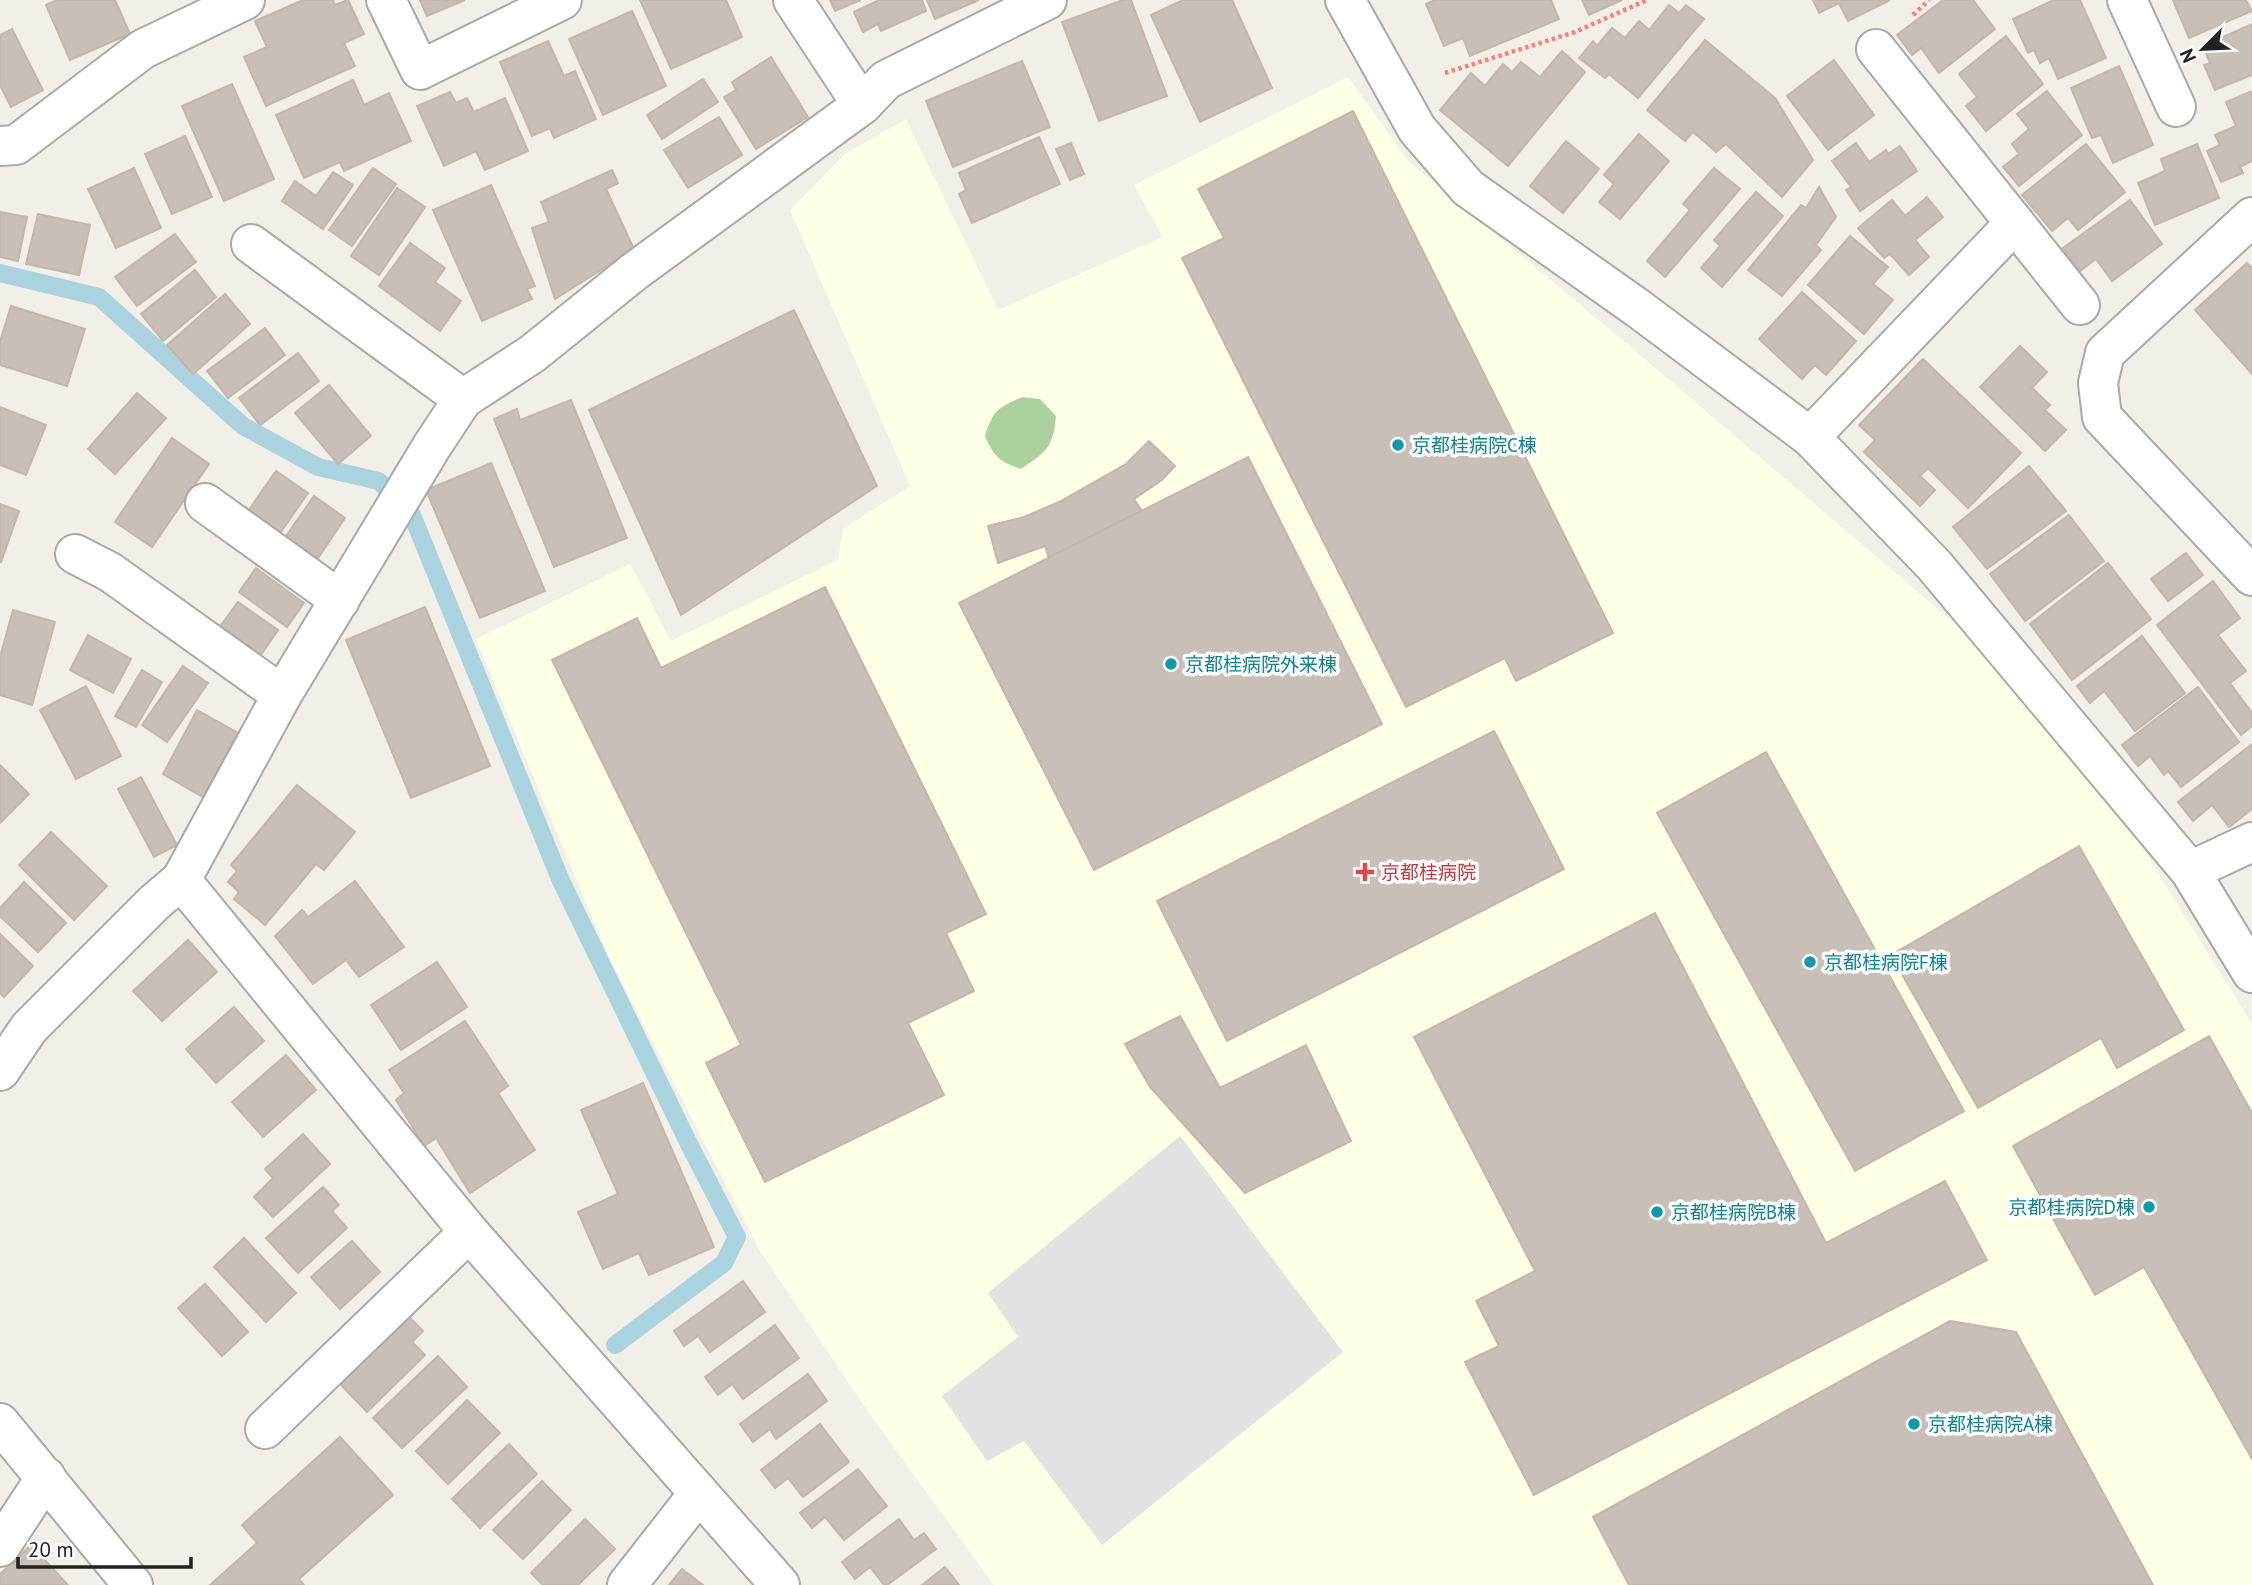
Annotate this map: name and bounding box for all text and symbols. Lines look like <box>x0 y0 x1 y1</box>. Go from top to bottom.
north arrow <box>2168 14 2238 84</box>
text: N <box>2174 45 2201 66</box>
place label: 京都桂病院C棟 <box>1412 433 1537 457</box>
marker: 京都桂病院C棟 <box>1390 437 1406 453</box>
place label: 京都桂病院外来棟 <box>1185 652 1337 676</box>
marker: 京都桂病院外来棟 <box>1163 656 1179 672</box>
place label: 京都桂病院 <box>1381 860 1476 884</box>
marker: 京都桂病院 <box>1355 862 1375 882</box>
place label: 京都桂病院F棟 <box>1824 950 1948 974</box>
marker: 京都桂病院F棟 <box>1802 954 1818 970</box>
place label: 京都桂病院D棟 <box>2009 1195 2135 1219</box>
marker: 京都桂病院D棟 <box>2141 1199 2157 1215</box>
place label: 京都桂病院B棟 <box>1671 1200 1796 1224</box>
marker: 京都桂病院B棟 <box>1649 1204 1665 1220</box>
place label: 京都桂病院A棟 <box>1928 1412 2053 1436</box>
marker: 京都桂病院A棟 <box>1906 1416 1922 1432</box>
scale bar <box>18 1526 191 1570</box>
text: 20 m <box>28 1536 74 1563</box>

